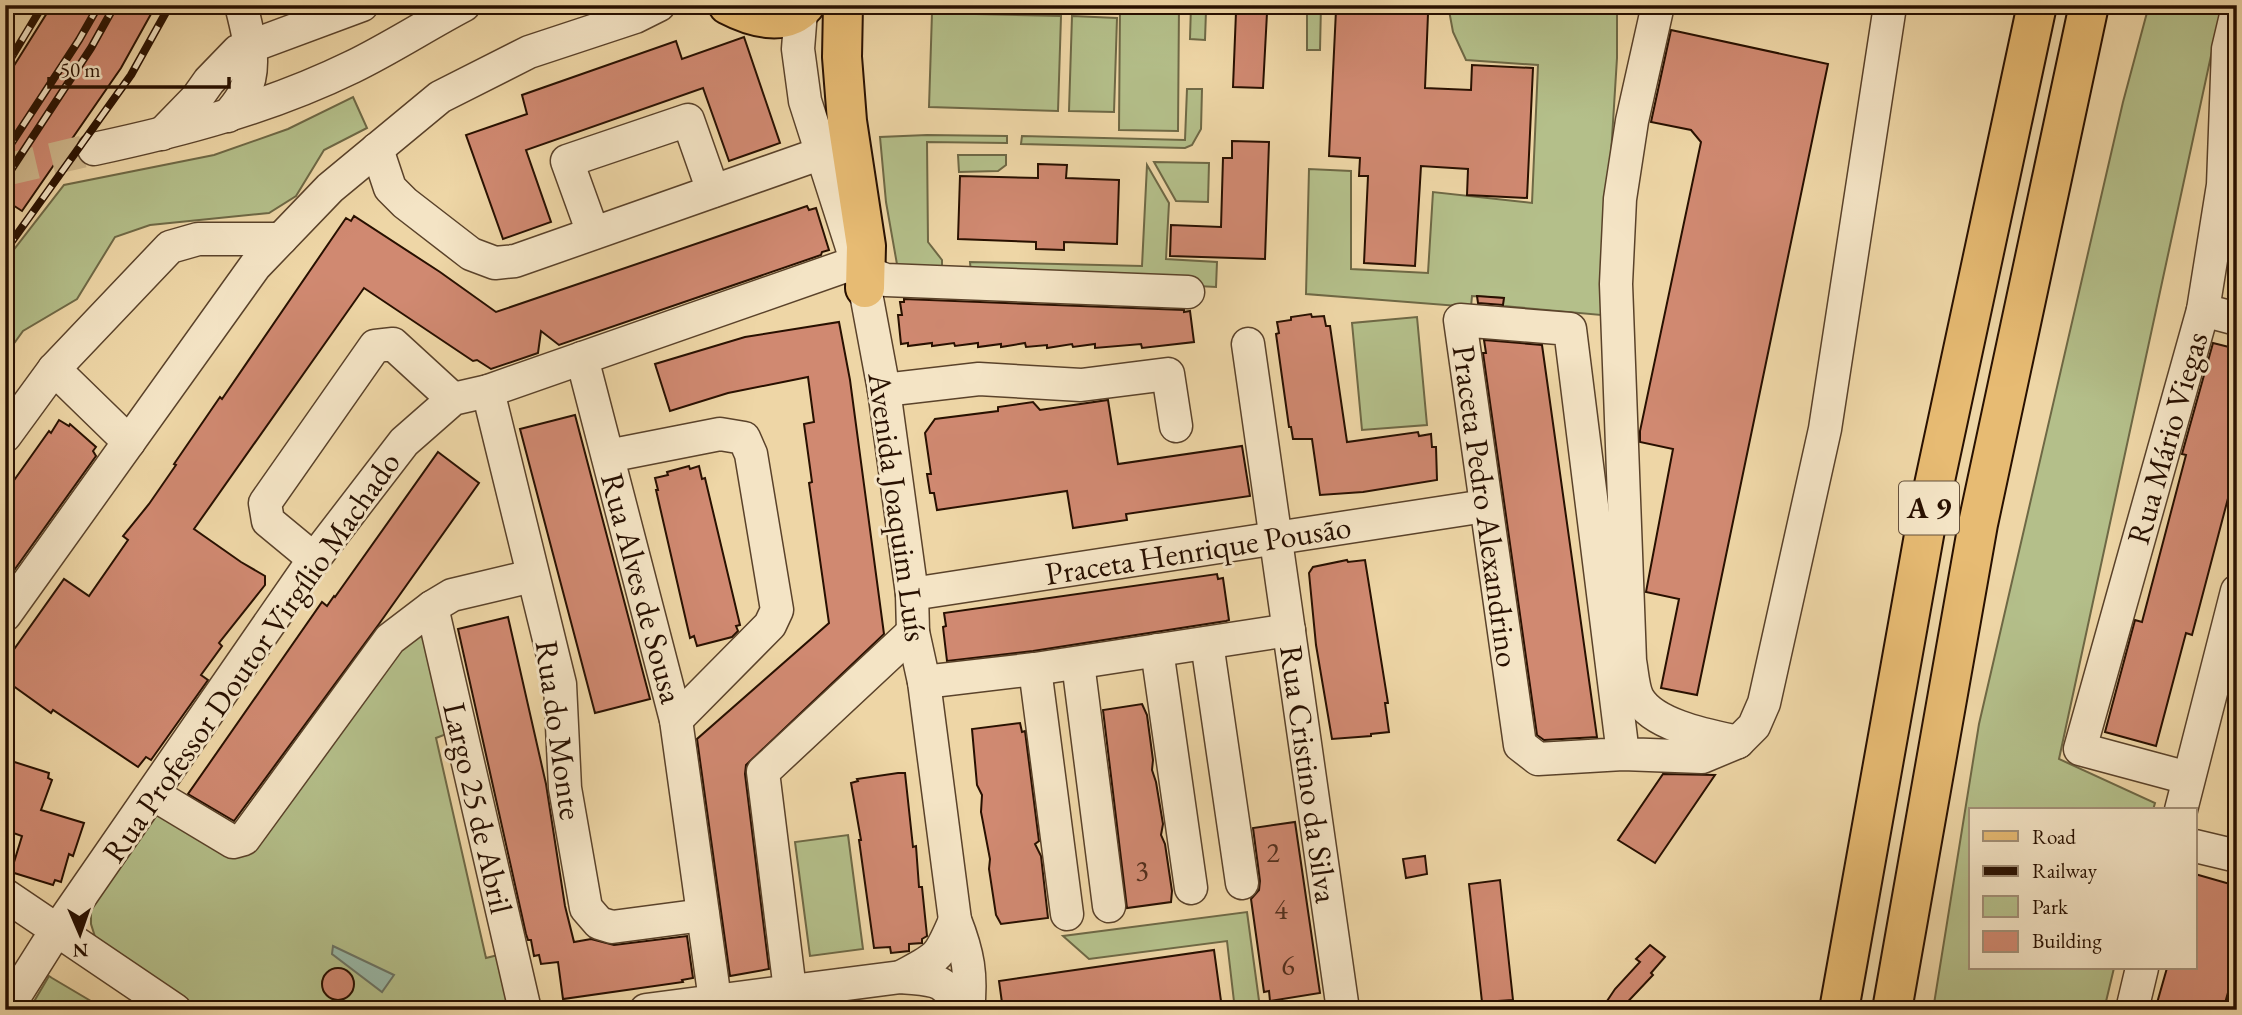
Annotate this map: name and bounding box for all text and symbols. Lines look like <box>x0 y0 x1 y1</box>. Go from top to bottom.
scale bar <box>49 46 229 90</box>
text: 50 m <box>60 56 101 83</box>
street label: Rua Mário Viegas <box>2117 327 2217 549</box>
street label: Praceta Pedro Alexandrino <box>1443 342 1529 670</box>
street label: Avenida Joaquim Luís <box>858 369 938 644</box>
street label: Rua Professor Doutor Virgílio Machado <box>93 443 409 871</box>
street label: Rua Alves de Sousa <box>591 468 693 708</box>
road number: A 9 <box>1899 481 1959 534</box>
street label: Praceta Henrique Pousão <box>1042 505 1354 595</box>
street label: Rua do Monte <box>526 638 592 822</box>
street label: Rua Cristino da Silva <box>1270 643 1348 906</box>
street label: Largo 25 de Abril <box>433 698 523 918</box>
legend <box>1969 808 2196 970</box>
text: Road <box>2032 823 2076 850</box>
house number: 2 <box>1266 834 1280 870</box>
house number: 3 <box>1135 852 1149 888</box>
text: Railway <box>2032 857 2098 884</box>
house number: 4 <box>1274 891 1288 927</box>
text: Park <box>2032 893 2069 920</box>
north arrow <box>46 900 116 970</box>
text: Building <box>2032 927 2102 954</box>
text: N <box>72 938 89 963</box>
house number: 6 <box>1281 947 1295 983</box>

